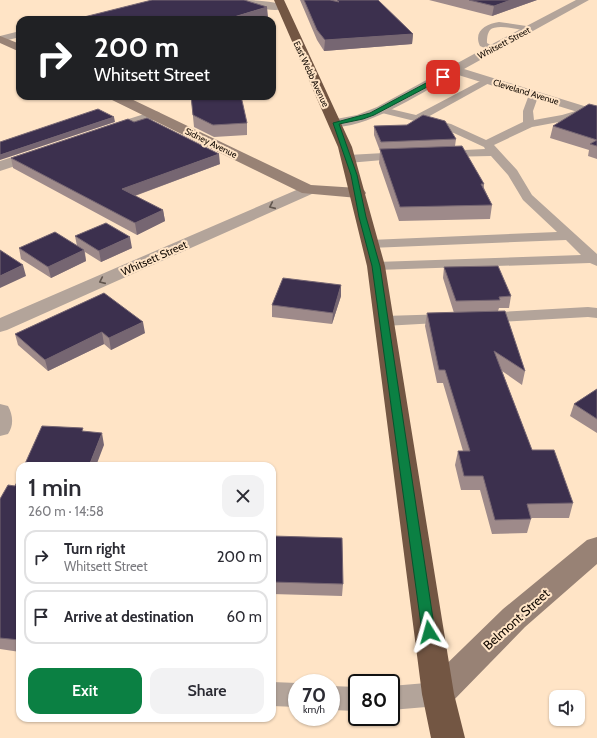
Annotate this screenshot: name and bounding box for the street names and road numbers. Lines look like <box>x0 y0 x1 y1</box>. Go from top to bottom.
street label: Whitsett Street <box>476 24 532 61</box>
street label: East Webb Avenue <box>291 39 332 109</box>
street label: Cleveland Avenue <box>492 76 561 107</box>
street label: Sidney Avenue <box>183 125 240 160</box>
street label: Whitsett Street <box>119 237 189 279</box>
street label: Belmont Street <box>479 585 553 653</box>

